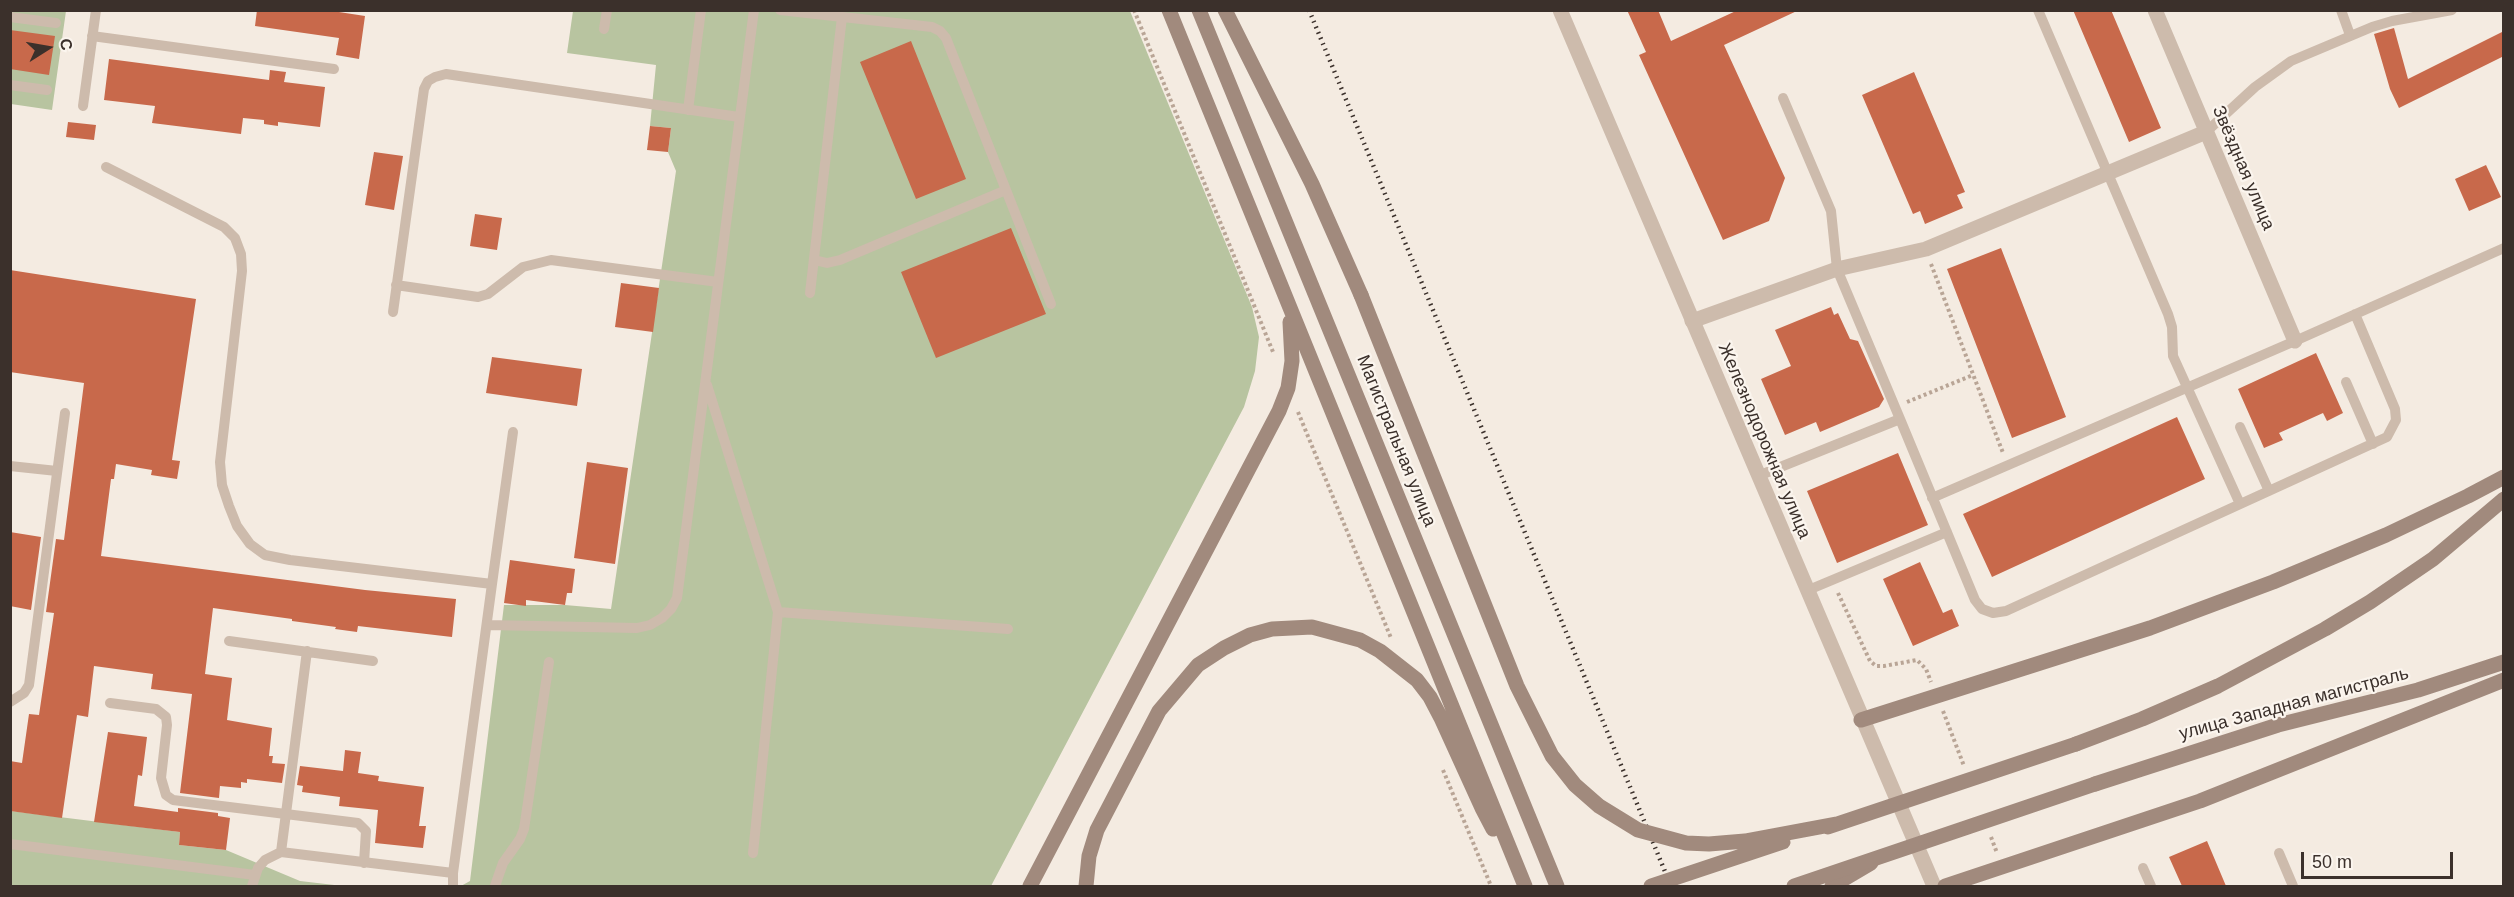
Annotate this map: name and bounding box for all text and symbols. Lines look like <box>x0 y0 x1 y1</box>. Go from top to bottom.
north arrow <box>18 18 78 78</box>
text: С <box>57 37 76 52</box>
street label: Звёздная улица <box>2207 103 2279 233</box>
street label: Железнодорожная улица <box>1713 340 1815 542</box>
street label: Магистральная улица <box>1352 352 1440 530</box>
street label: улица Западная магистраль <box>2177 663 2411 745</box>
scale bar <box>2304 840 2456 878</box>
text: 50 m <box>2312 852 2352 872</box>

